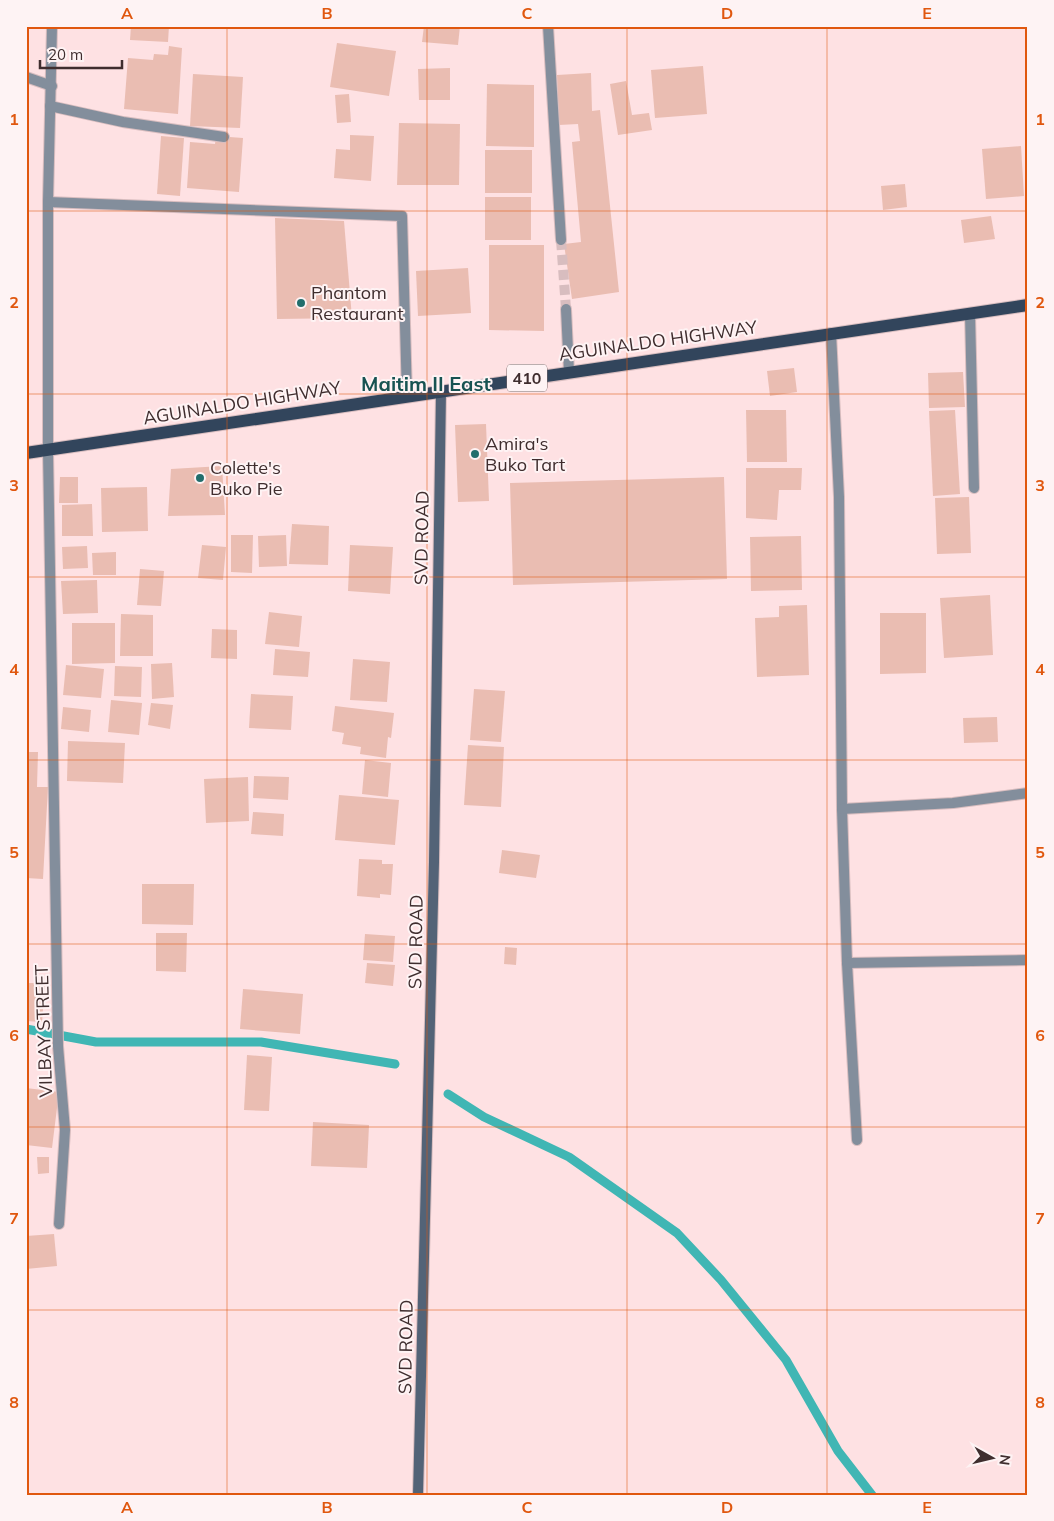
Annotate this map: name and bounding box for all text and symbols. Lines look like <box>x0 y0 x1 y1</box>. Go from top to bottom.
text: A <box>121 3 133 23</box>
text: B <box>321 3 333 23</box>
text: C <box>522 3 533 23</box>
text: D <box>721 3 733 23</box>
text: E <box>922 3 932 23</box>
scale bar <box>40 38 122 70</box>
text: 20 m <box>48 45 83 64</box>
text: 1 <box>9 109 19 129</box>
text: 1 <box>1035 109 1045 129</box>
place label: Phantom Restaurant <box>311 281 403 325</box>
text: 2 <box>9 292 19 312</box>
text: 2 <box>1035 292 1045 312</box>
marker: Phantom Restaurant <box>295 297 307 309</box>
street label: AGUINALDO HIGHWAY <box>557 315 760 366</box>
road number: 410 <box>507 364 547 392</box>
district label: Maitim II East <box>361 371 491 396</box>
street label: AGUINALDO HIGHWAY <box>141 375 344 430</box>
place label: Amira's Buko Tart <box>485 432 565 476</box>
marker: Amira's Buko Tart <box>469 448 481 460</box>
place label: Colette's Buko Pie <box>210 456 282 500</box>
marker: Colette's Buko Pie <box>194 472 206 484</box>
text: 3 <box>9 475 19 495</box>
text: 3 <box>1035 475 1045 495</box>
street label: SVD ROAD <box>409 491 434 585</box>
text: 4 <box>9 659 19 679</box>
text: 4 <box>1035 659 1045 679</box>
text: 5 <box>9 842 19 862</box>
text: 5 <box>1035 842 1045 862</box>
street label: SVD ROAD <box>403 895 428 989</box>
street label: VILBAY STREET <box>30 964 57 1098</box>
text: 6 <box>9 1025 19 1045</box>
text: 6 <box>1035 1025 1045 1045</box>
text: 7 <box>9 1208 19 1228</box>
text: 7 <box>1035 1208 1045 1228</box>
street label: SVD ROAD <box>393 1300 418 1394</box>
text: 8 <box>9 1392 19 1412</box>
text: 8 <box>1035 1392 1045 1412</box>
north arrow <box>966 1434 1016 1484</box>
text: N <box>995 1453 1015 1466</box>
text: A <box>121 1497 133 1517</box>
text: B <box>321 1497 333 1517</box>
text: C <box>522 1497 533 1517</box>
text: D <box>721 1497 733 1517</box>
text: E <box>922 1497 932 1517</box>

